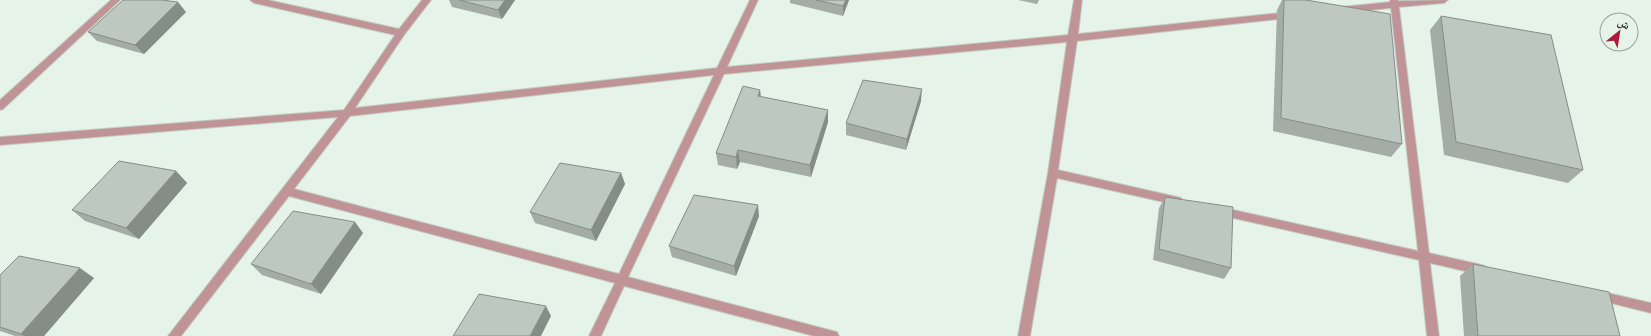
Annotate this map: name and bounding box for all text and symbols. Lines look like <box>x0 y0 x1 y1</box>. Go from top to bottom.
north arrow <box>1599 12 1639 52</box>
text: ش <box>1615 15 1632 33</box>

